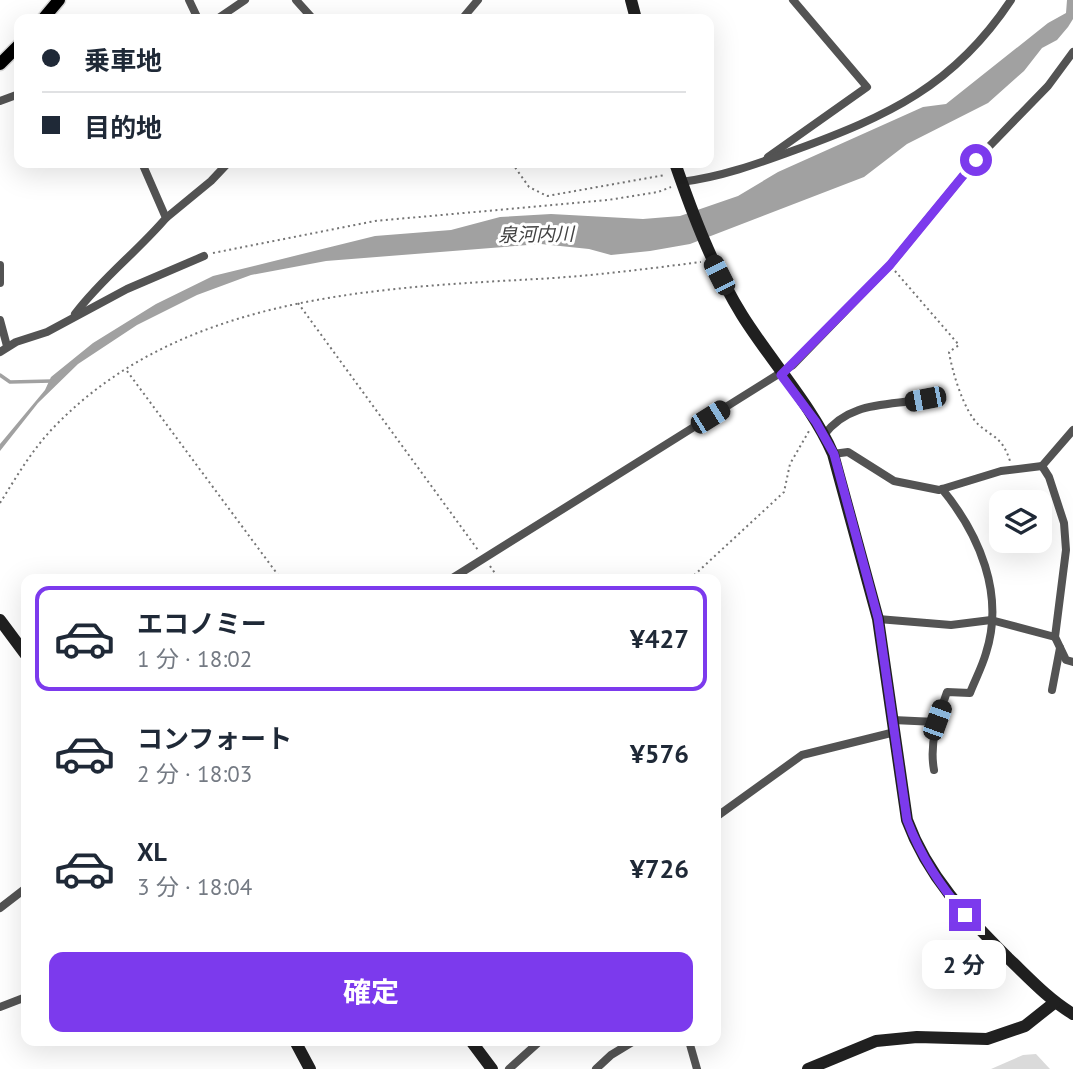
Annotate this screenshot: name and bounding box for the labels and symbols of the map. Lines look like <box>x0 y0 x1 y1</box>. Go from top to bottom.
route start <box>960 144 992 176</box>
water label: 泉河内川 <box>498 221 576 247</box>
car <box>701 252 738 298</box>
car <box>903 385 948 413</box>
car <box>687 397 734 437</box>
car <box>920 697 955 743</box>
route end <box>949 899 981 931</box>
callout: 2 分 <box>923 940 1007 988</box>

